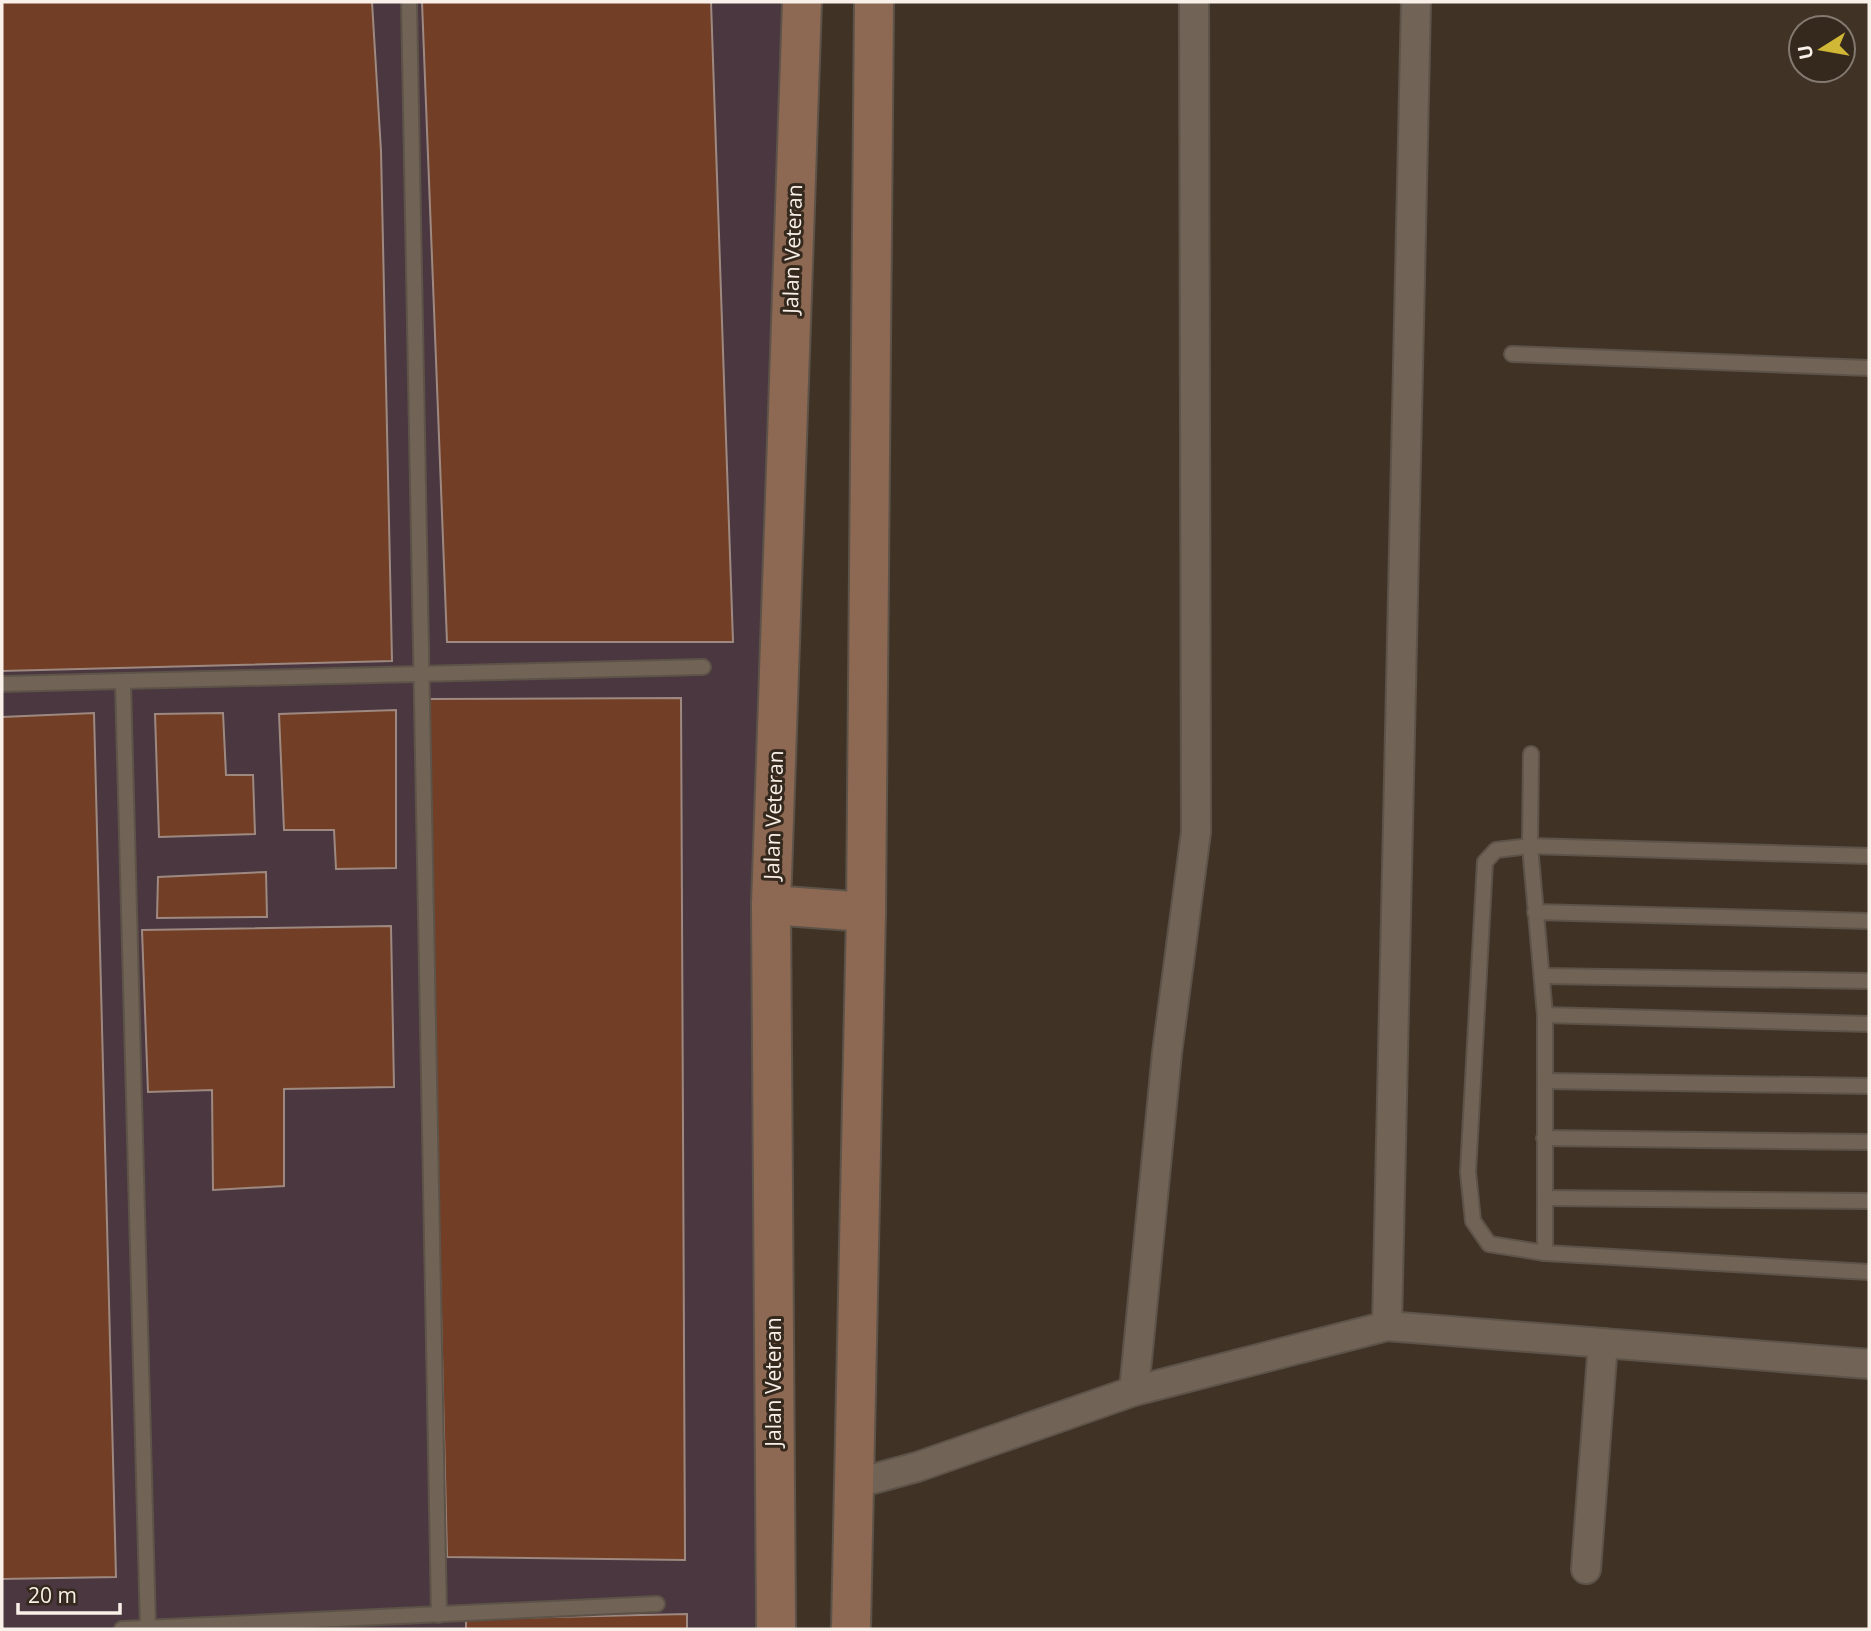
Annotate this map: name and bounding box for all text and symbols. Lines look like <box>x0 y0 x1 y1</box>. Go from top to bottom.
north arrow <box>1787 14 1857 84</box>
text: U <box>1791 43 1819 62</box>
street label: Jalan Veteran <box>776 184 808 316</box>
street label: Jalan Veteran <box>757 750 789 882</box>
street label: Jalan Veteran <box>759 1317 787 1449</box>
scale bar <box>18 1572 119 1616</box>
text: 20 m <box>28 1581 77 1609</box>

